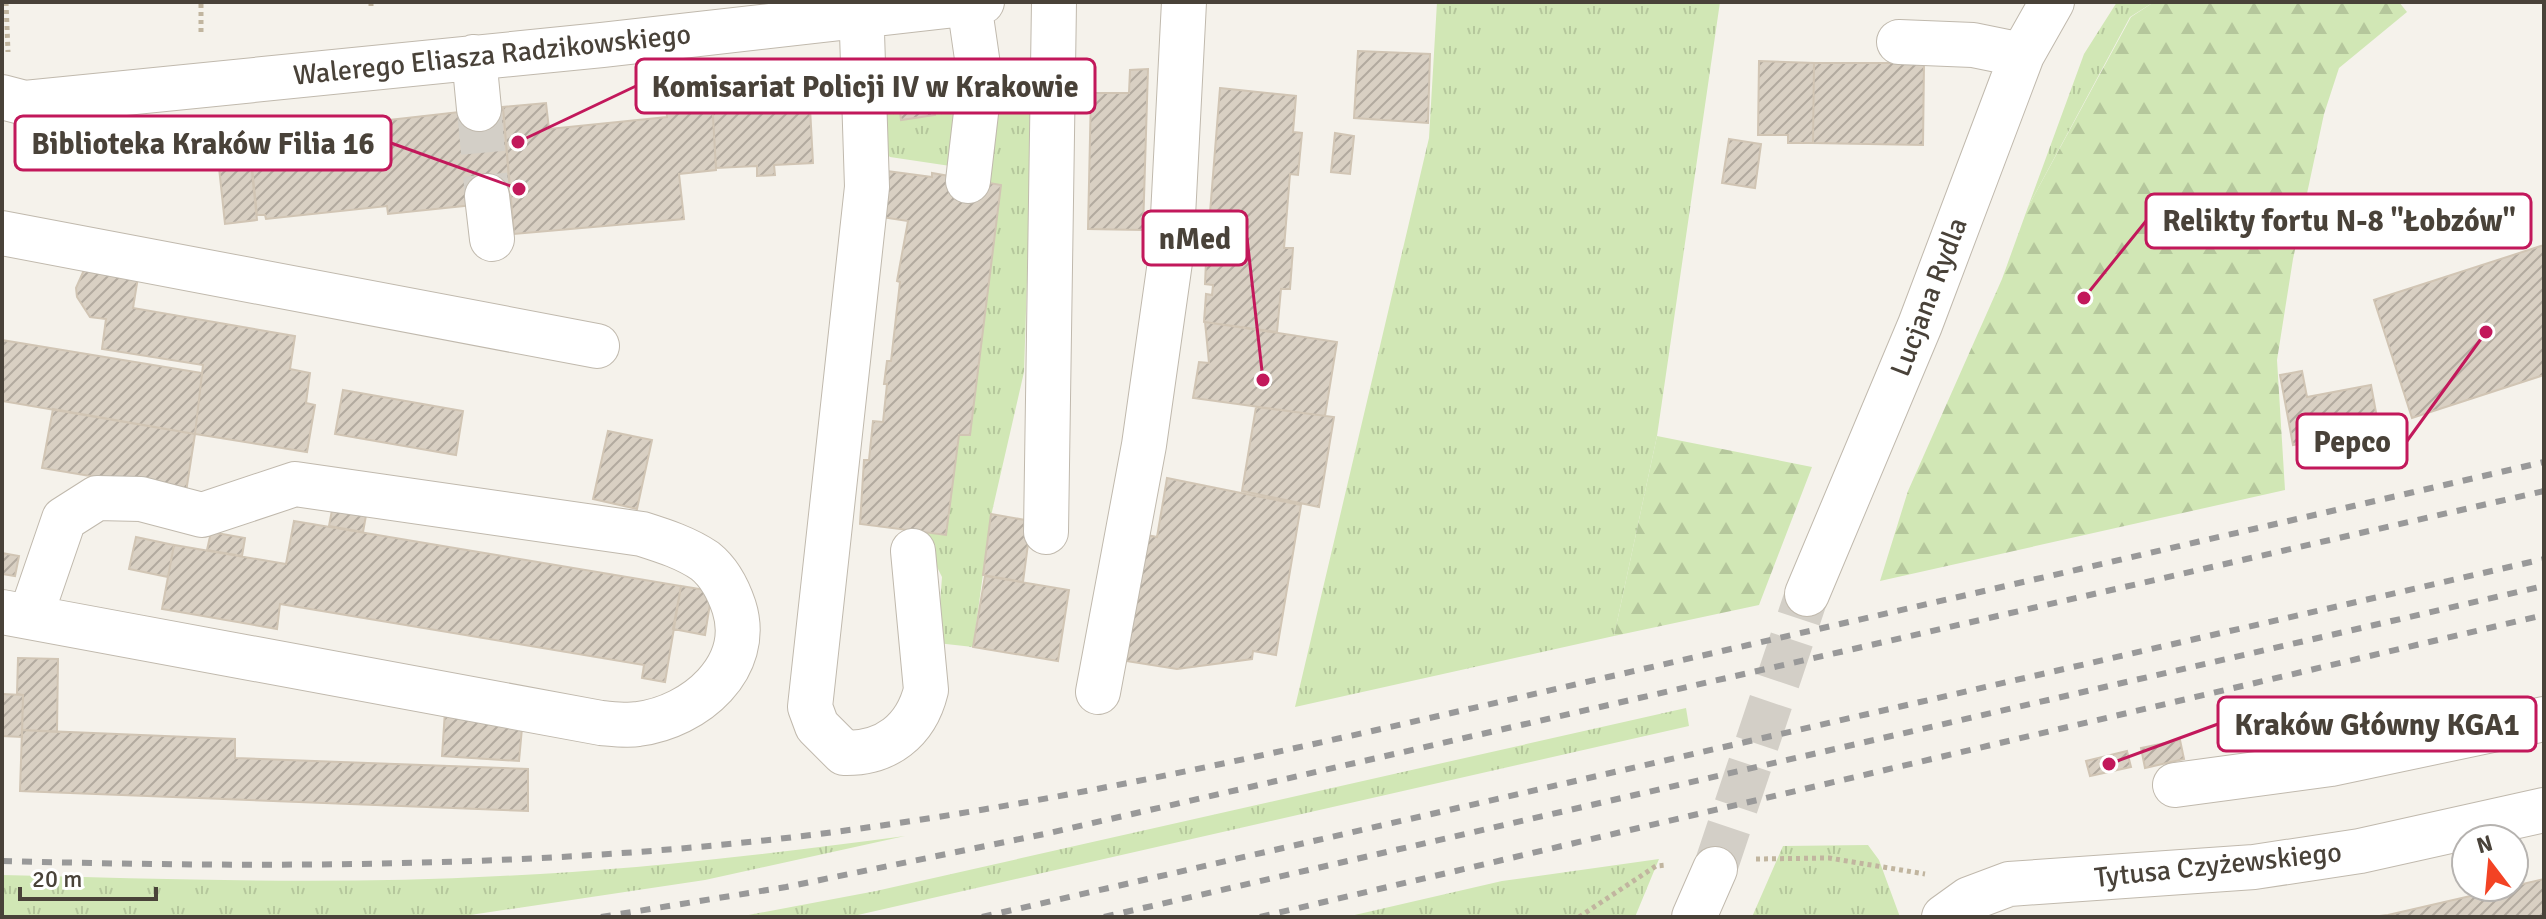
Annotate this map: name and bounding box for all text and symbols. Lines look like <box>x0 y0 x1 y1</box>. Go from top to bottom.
street label: Walerego Eliasza Radzikowskiego <box>291 17 693 93</box>
callout: Komisariat Policji IV w Krakowie <box>636 59 1095 113</box>
text: Komisariat Policji IV w Krakowie <box>651 69 1079 106</box>
callout: Biblioteka Kraków Filia 16 <box>15 116 391 170</box>
text: Biblioteka Kraków Filia 16 <box>31 126 375 163</box>
callout: Relikty fortu N-8 "Łobzów" <box>2146 194 2531 248</box>
text: Relikty fortu N-8 "Łobzów" <box>2162 203 2516 240</box>
callout: nMed <box>1143 211 1247 265</box>
street label: Lucjana Rydla <box>1883 213 1975 381</box>
text: nMed <box>1159 221 1231 258</box>
callout: Pepco <box>2297 414 2407 468</box>
text: Pepco <box>2313 424 2391 461</box>
callout: Kraków Główny KGA1 <box>2218 697 2536 751</box>
text: Kraków Główny KGA1 <box>2234 707 2520 744</box>
north arrow <box>2450 823 2530 903</box>
text: N <box>2474 829 2496 859</box>
street label: Tytusa Czyżewskiego <box>2093 835 2343 895</box>
scale bar <box>20 851 156 901</box>
text: 20 m <box>32 864 82 894</box>

